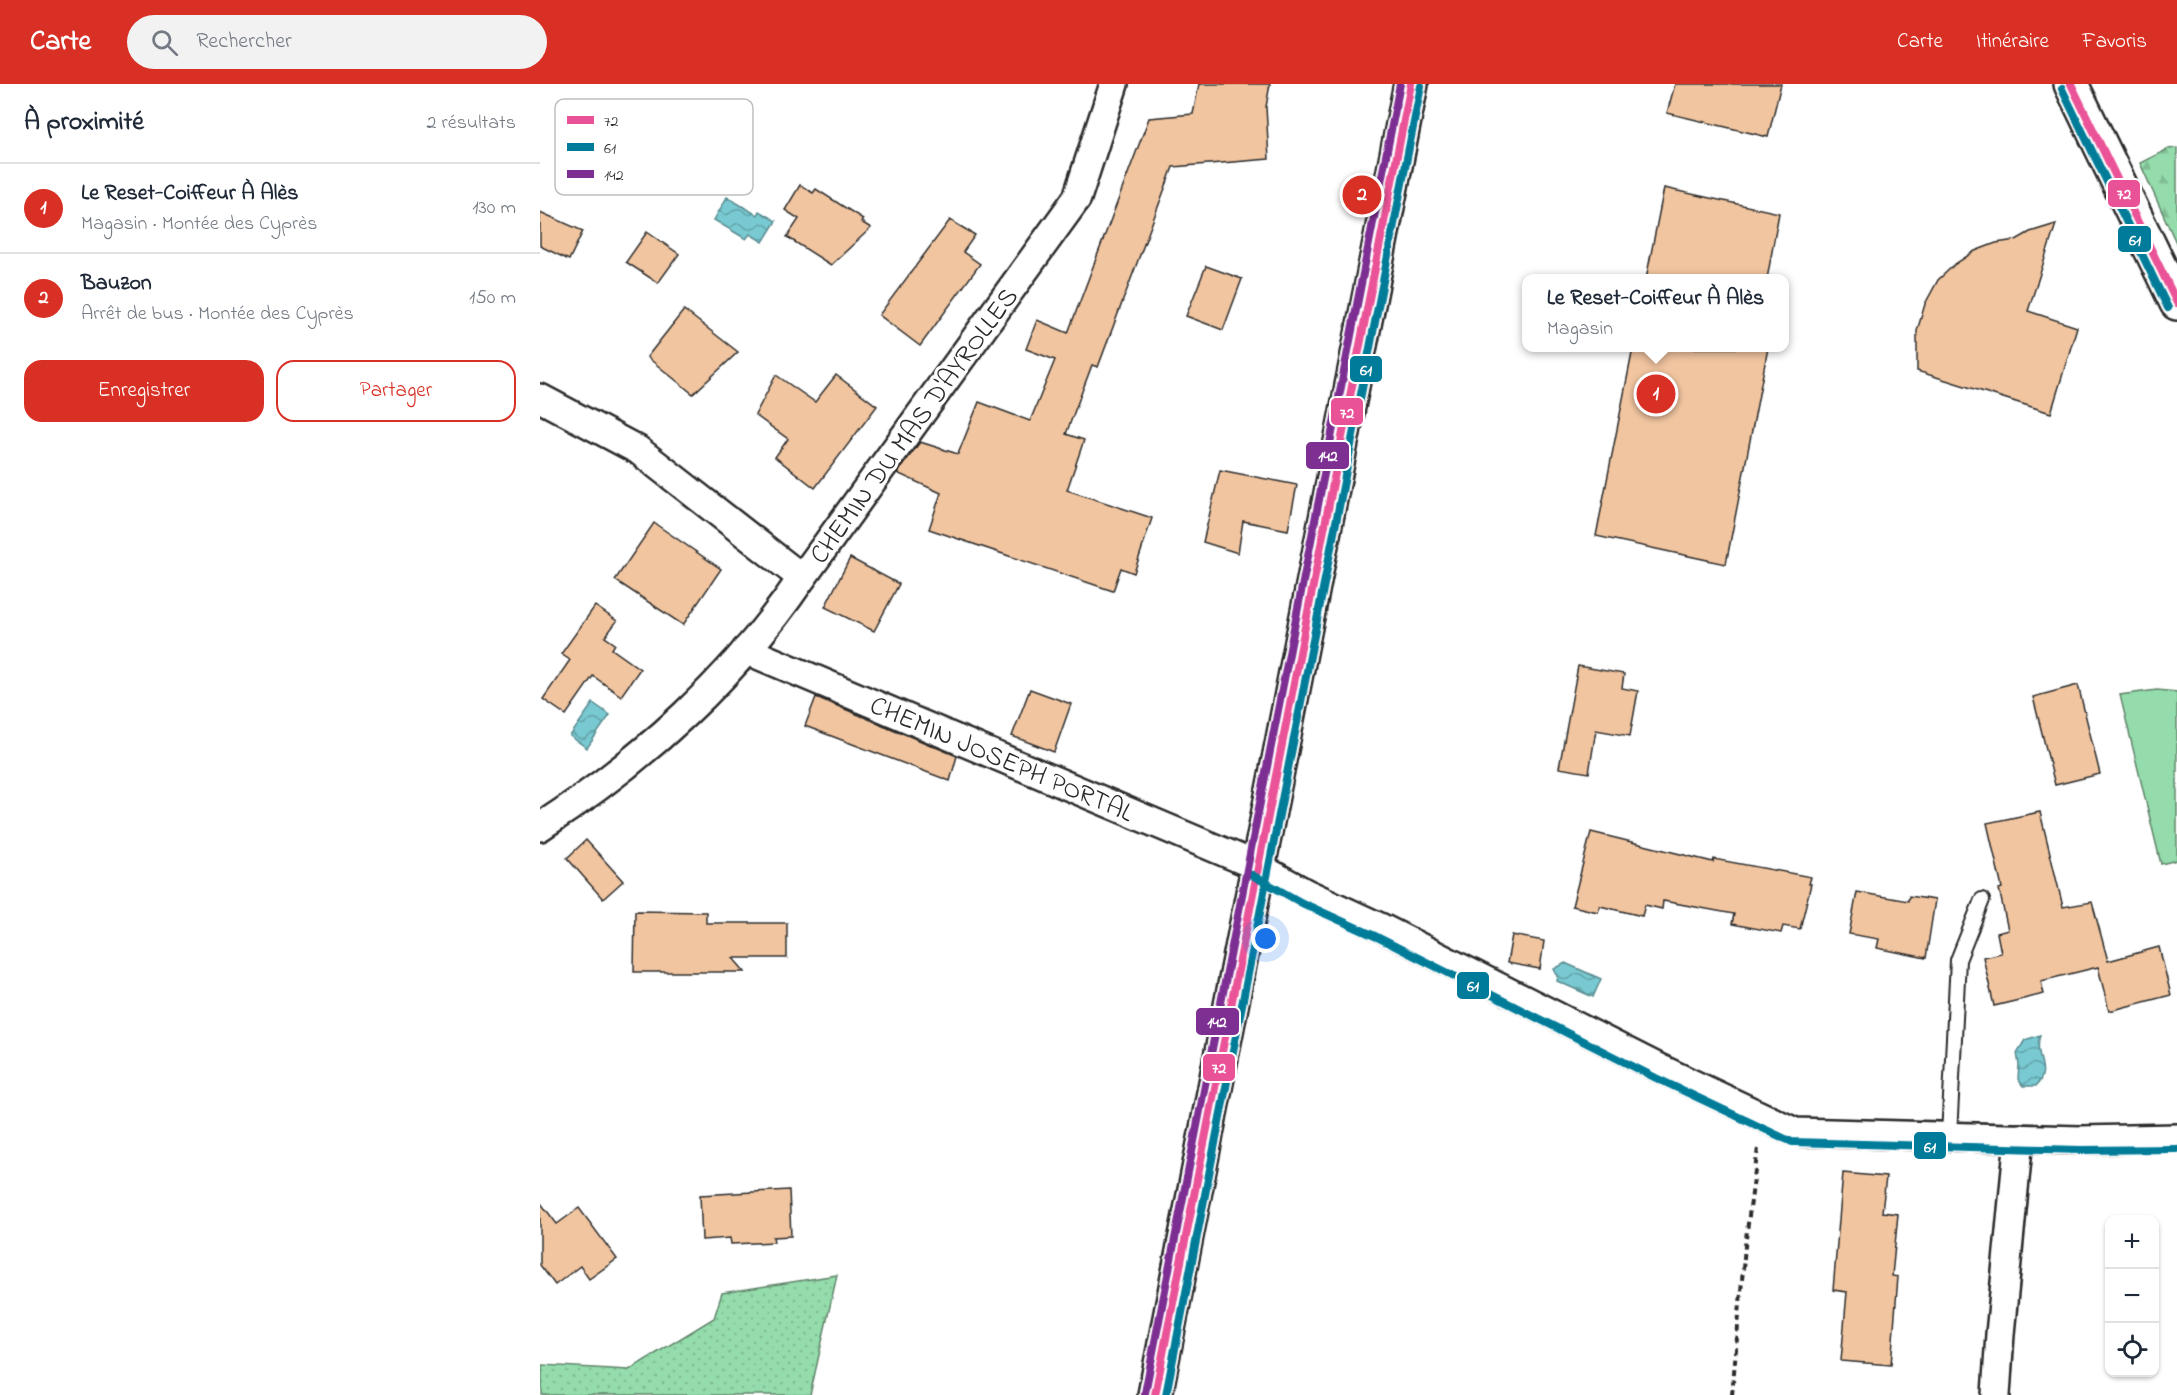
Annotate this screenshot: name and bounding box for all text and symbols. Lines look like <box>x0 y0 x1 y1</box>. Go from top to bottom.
search box <box>127 15 547 69</box>
text: Carte <box>30 22 91 63</box>
icon: search <box>148 26 181 59</box>
text: Rechercher <box>196 26 292 58</box>
text: Carte <box>1897 27 1943 57</box>
text: Itinéraire <box>1976 27 2049 57</box>
text: Favoris <box>2082 27 2147 57</box>
legend <box>555 99 753 195</box>
text: À proximité <box>24 104 144 142</box>
text: 2 résultats <box>427 109 516 138</box>
text: 72 <box>604 110 619 134</box>
text: 61 <box>604 137 616 161</box>
text: 142 <box>604 164 624 188</box>
pin: 2 <box>1342 172 1382 218</box>
text: Le Reset-Coiffeur À Alès <box>81 178 299 210</box>
line badge: 72 <box>2107 179 2141 208</box>
text: 72 <box>2117 183 2131 207</box>
text: 1 <box>40 194 47 223</box>
text: 130 m <box>472 194 516 223</box>
text: Magasin · Montée des Cyprès <box>81 210 317 239</box>
line badge: 61 <box>2117 225 2152 253</box>
text: 61 <box>2128 229 2142 253</box>
text: Bauzon <box>81 268 152 300</box>
popup <box>1522 274 1789 352</box>
street label: CHEMIN DU MAS D'AYROLLES <box>801 280 1029 573</box>
text: Le Reset-Coiffeur À Alès <box>1547 283 1764 315</box>
text: 2 <box>39 284 48 313</box>
text: 150 m <box>469 284 516 313</box>
text: Arrêt de bus · Montée des Cyprès <box>81 300 354 329</box>
text: Magasin <box>1547 315 1613 344</box>
line badge: 61 <box>1349 355 1383 383</box>
text: 61 <box>1359 359 1373 383</box>
button: Enregistrer <box>24 360 264 422</box>
button: Partager <box>276 360 516 422</box>
pin: 1 <box>1636 372 1676 416</box>
line badge: 72 <box>1330 397 1364 426</box>
text: 72 <box>1340 402 1354 426</box>
line badge: 142 <box>1305 441 1350 470</box>
text: 142 <box>1318 445 1338 469</box>
street label: CHEMIN JOSEPH PORTAL <box>863 687 1139 834</box>
your location <box>1251 924 1280 953</box>
line badge: 61 <box>1456 971 1490 1000</box>
text: 61 <box>1466 975 1480 999</box>
line badge: 142 <box>1195 1007 1240 1036</box>
text: 142 <box>1207 1011 1227 1035</box>
line badge: 72 <box>1202 1053 1236 1082</box>
text: 72 <box>1212 1057 1226 1081</box>
line badge: 61 <box>1913 1131 1947 1160</box>
text: 61 <box>1923 1136 1937 1160</box>
map controls <box>2105 1215 2159 1377</box>
button: + <box>2105 1215 2159 1269</box>
button: − <box>2105 1269 2159 1323</box>
button: locate <box>2105 1323 2159 1377</box>

